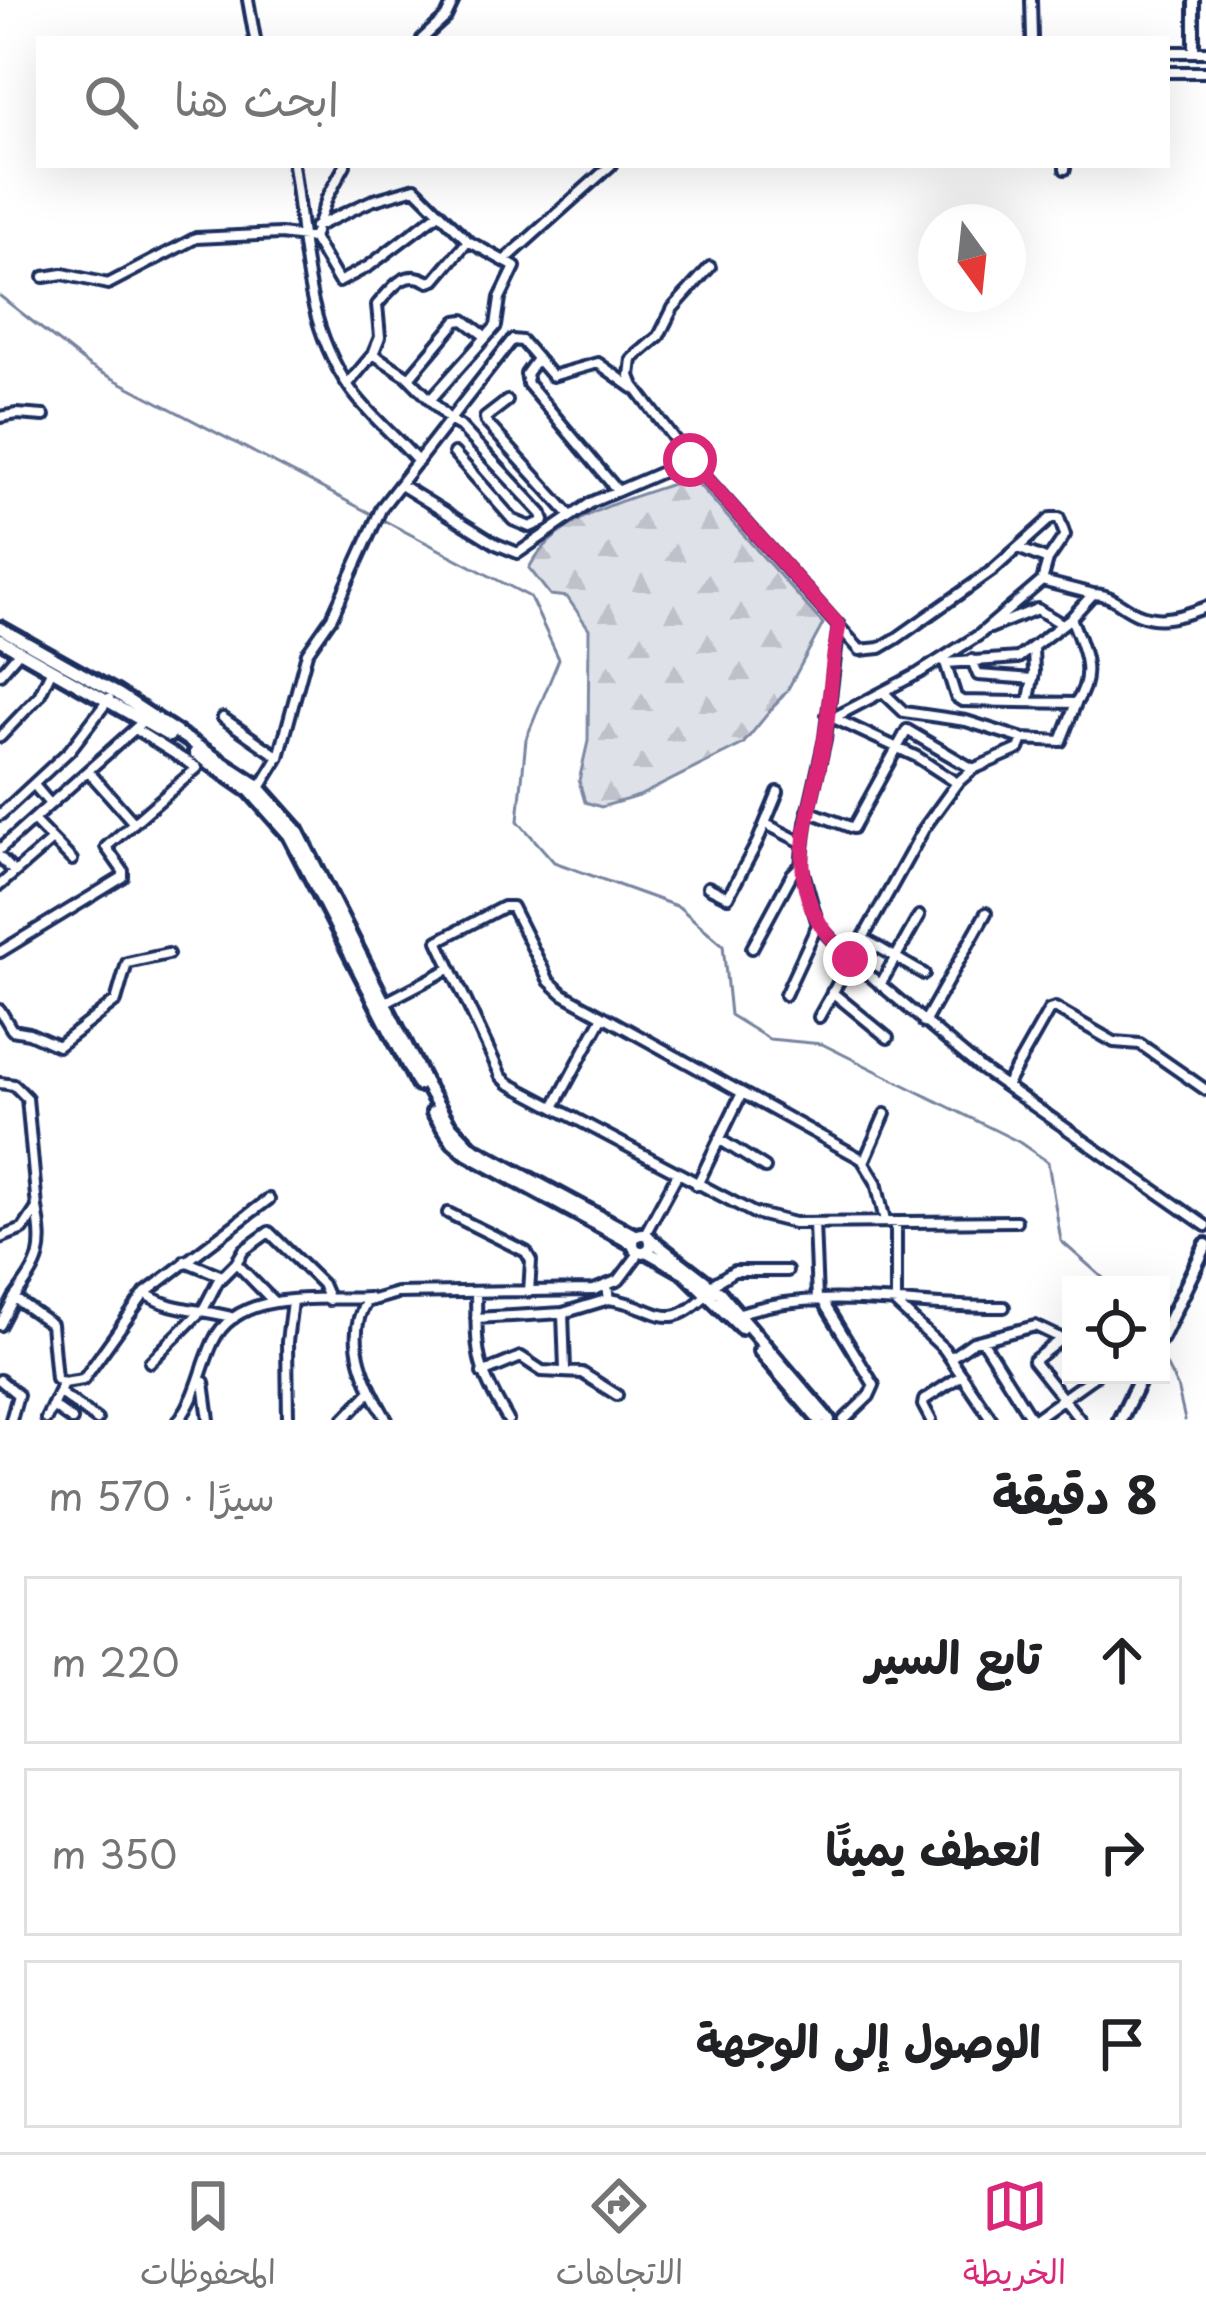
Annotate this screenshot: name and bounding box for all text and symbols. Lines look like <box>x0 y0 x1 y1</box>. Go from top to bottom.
search box <box>36 36 1170 168</box>
text: ابحث هنا <box>174 63 339 131</box>
icon: search <box>78 69 144 135</box>
north arrow <box>918 204 1026 312</box>
route start <box>663 433 717 487</box>
route end <box>823 932 877 986</box>
map controls <box>1062 1276 1170 1384</box>
button: locate <box>1062 1276 1170 1384</box>
text: 8 دقيقة <box>992 1454 1158 1531</box>
text: سيرًا · 570 m <box>48 1465 275 1524</box>
text: تابع السير <box>866 1621 1041 1689</box>
icon: ahead <box>1089 1627 1155 1693</box>
text: 220 m <box>51 1631 180 1690</box>
text: انعطف يمينًا <box>826 1813 1041 1881</box>
icon: right <box>1089 1819 1155 1885</box>
text: 350 m <box>51 1823 177 1882</box>
text: الوصول إلى الوجهة <box>696 2005 1041 2073</box>
icon: arrive <box>1089 2011 1155 2077</box>
tab: المحفوظات <box>140 2173 276 2302</box>
tab: الاتجاهات <box>556 2173 683 2302</box>
tab: الخريطة <box>963 2173 1066 2302</box>

